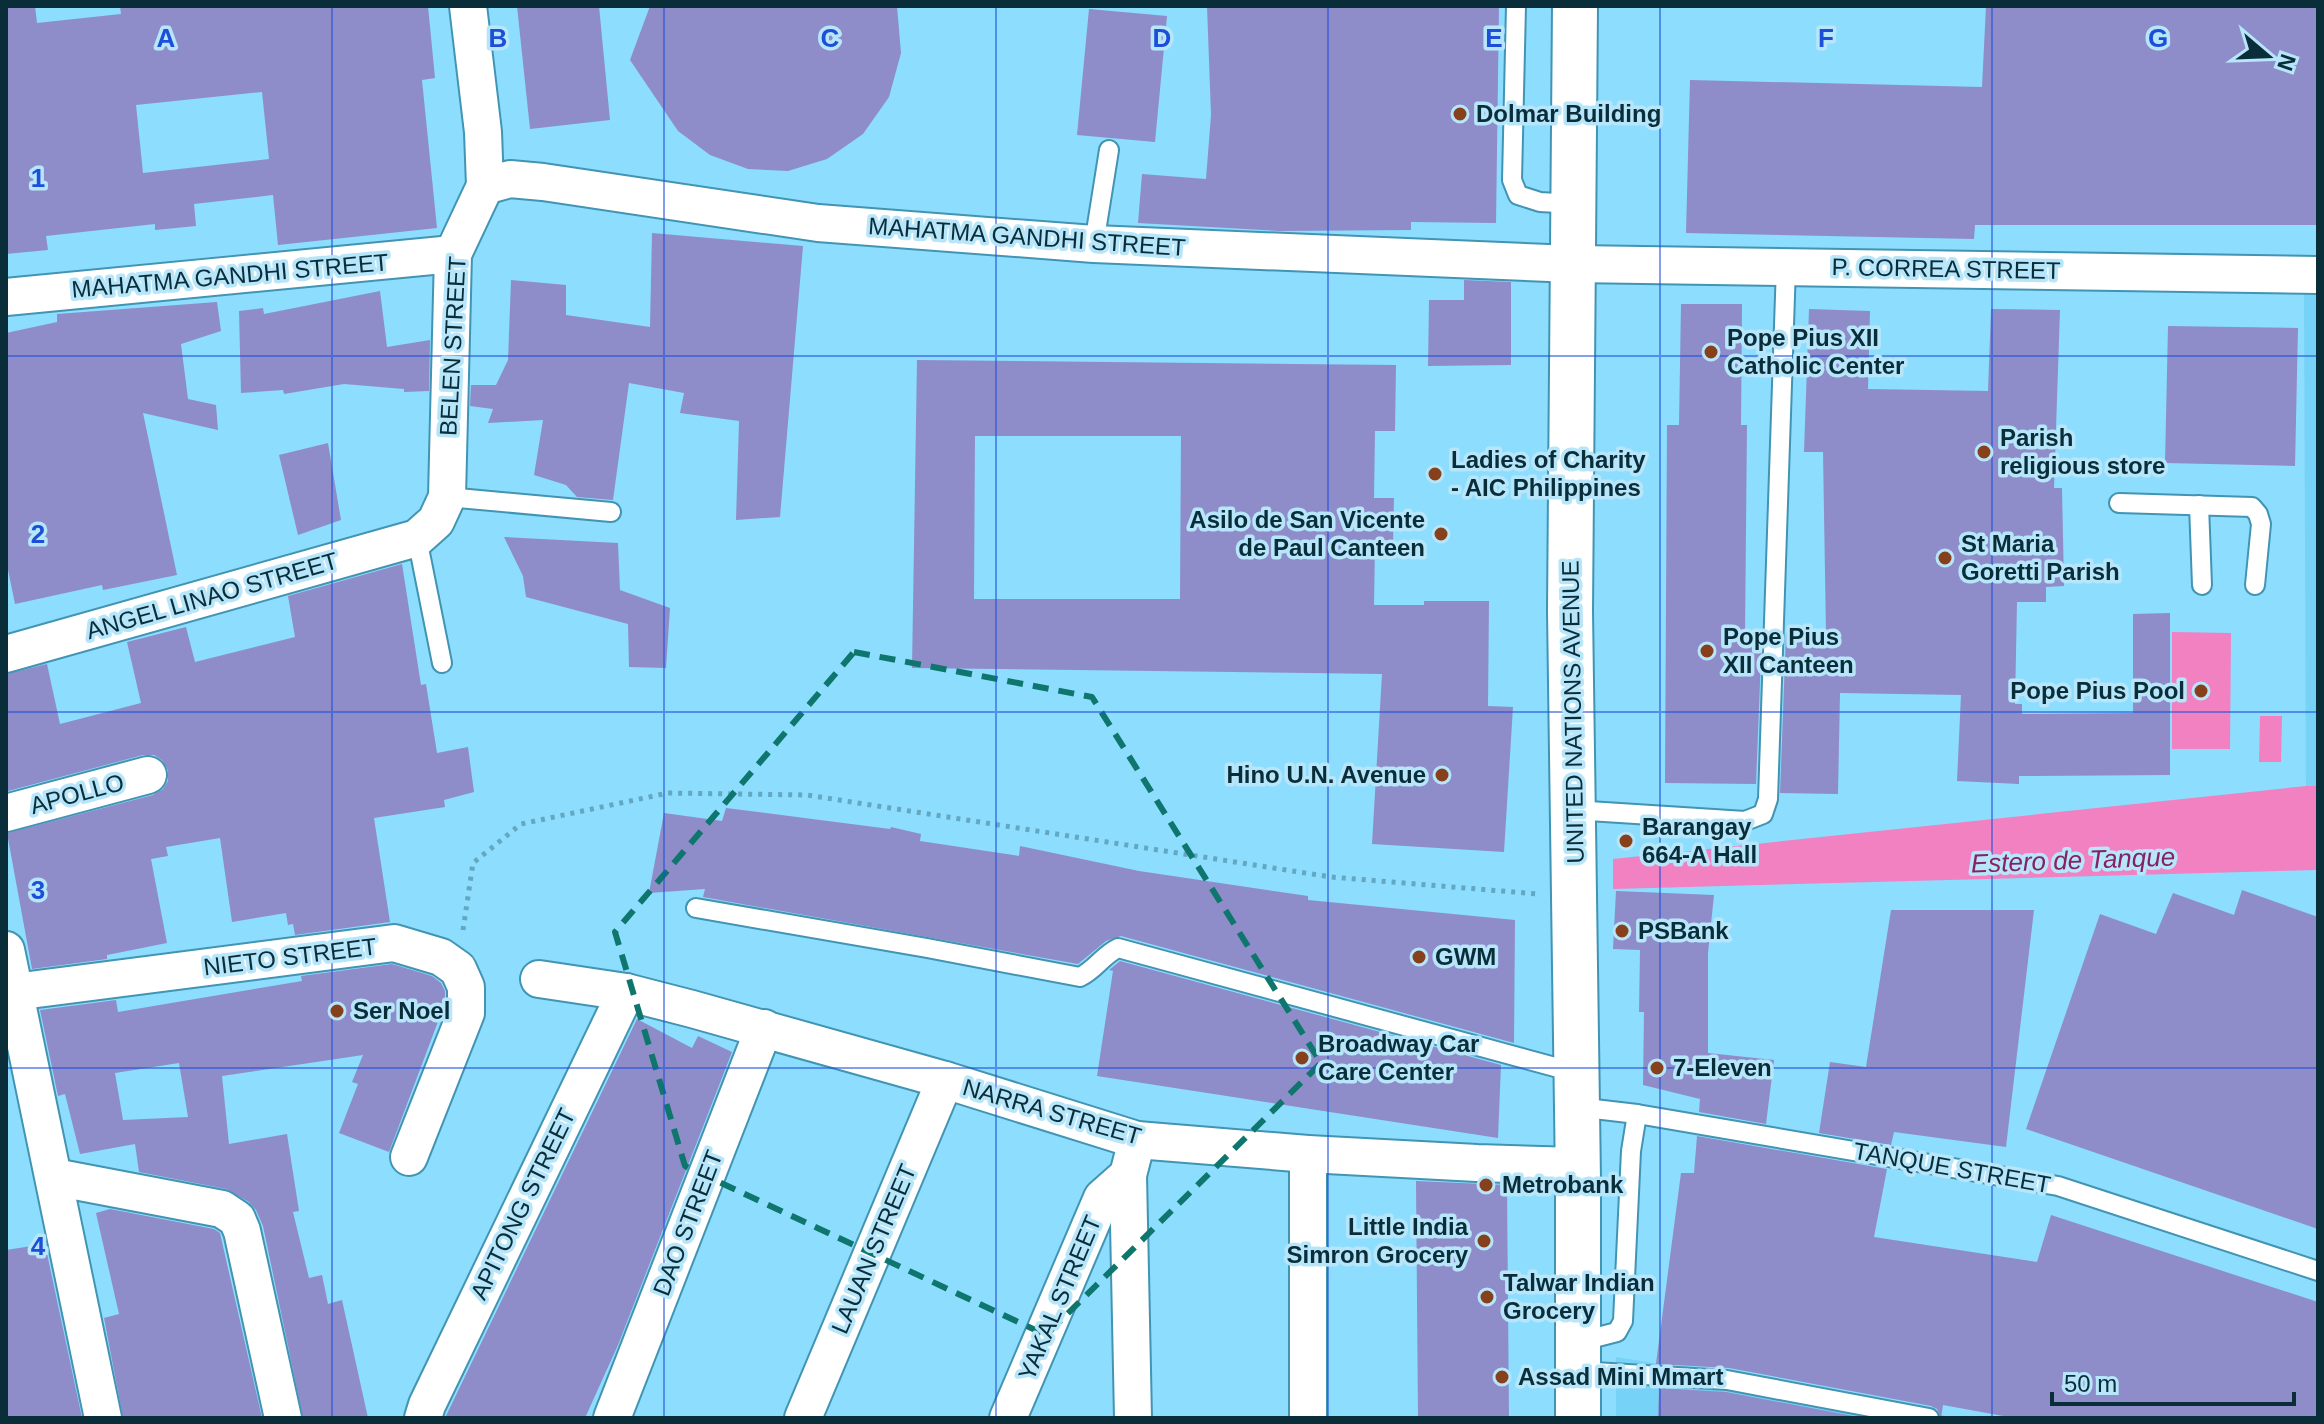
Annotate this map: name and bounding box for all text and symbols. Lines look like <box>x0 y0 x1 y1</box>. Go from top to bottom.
north arrow <box>2228 16 2308 96</box>
text: A <box>157 23 176 53</box>
text: B <box>489 23 507 53</box>
text: C <box>821 23 840 53</box>
text: D <box>1153 23 1171 53</box>
text: E <box>1485 23 1503 53</box>
text: F <box>1818 23 1834 53</box>
text: G <box>2148 23 2168 53</box>
text: N <box>2272 51 2301 74</box>
place label: Dolmar Building <box>1476 100 1661 127</box>
marker: Dolmar Building <box>1451 105 1469 123</box>
text: 1 <box>31 163 45 193</box>
street label: MAHATMA GANDHI STREET <box>867 212 1187 261</box>
street label: MAHATMA GANDHI STREET <box>70 248 390 303</box>
street label: P. CORREA STREET <box>1831 253 2061 284</box>
street label: BELEN STREET <box>434 255 471 437</box>
place label: Pope Pius XII Catholic Center <box>1727 324 1904 379</box>
marker: Pope Pius XII Catholic Center <box>1702 343 1720 361</box>
place label: Parish religious store <box>2000 424 2165 479</box>
marker: Parish religious store <box>1975 443 1993 461</box>
place label: Ladies of Charity - AIC Philippines <box>1451 446 1646 501</box>
marker: Ladies of Charity - AIC Philippines <box>1426 465 1444 483</box>
place label: Asilo de San Vicente de Paul Canteen <box>1189 506 1425 561</box>
text: 2 <box>31 519 45 549</box>
marker: Asilo de San Vicente de Paul Canteen <box>1432 525 1450 543</box>
place label: St Maria Goretti Parish <box>1961 530 2120 585</box>
street label: ANGEL LINAO STREET <box>83 547 341 644</box>
marker: St Maria Goretti Parish <box>1936 549 1954 567</box>
street label: UNITED NATIONS AVENUE <box>1556 560 1589 864</box>
place label: Pope Pius XII Canteen <box>1723 623 1854 678</box>
marker: Pope Pius XII Canteen <box>1698 642 1716 660</box>
place label: Pope Pius Pool <box>2010 677 2185 704</box>
marker: Pope Pius Pool <box>2192 682 2210 700</box>
place label: Hino U.N. Avenue <box>1226 761 1426 788</box>
marker: Hino U.N. Avenue <box>1433 766 1451 784</box>
street label: APOLLO <box>27 768 127 819</box>
place label: Barangay 664-A Hall <box>1642 813 1757 868</box>
marker: Barangay 664-A Hall <box>1617 832 1635 850</box>
water label: Estero de Tanque <box>1970 841 2176 879</box>
text: 3 <box>31 875 45 905</box>
place label: PSBank <box>1638 917 1729 944</box>
marker: PSBank <box>1613 922 1631 940</box>
street label: NIETO STREET <box>202 932 378 981</box>
place label: GWM <box>1435 943 1496 970</box>
marker: GWM <box>1410 948 1428 966</box>
place label: Ser Noel <box>353 997 450 1024</box>
marker: Ser Noel <box>328 1002 346 1020</box>
place label: Broadway Car Care Center <box>1318 1030 1479 1085</box>
marker: Broadway Car Care Center <box>1293 1049 1311 1067</box>
place label: 7-Eleven <box>1673 1054 1772 1081</box>
marker: 7-Eleven <box>1648 1059 1666 1077</box>
street label: NARRA STREET <box>960 1073 1145 1150</box>
street label: APITONG STREET <box>465 1104 581 1304</box>
street label: TANQUE STREET <box>1851 1137 2053 1198</box>
street label: DAO STREET <box>647 1146 728 1299</box>
street label: LAUAN STREET <box>826 1160 922 1338</box>
place label: Metrobank <box>1502 1171 1624 1198</box>
marker: Metrobank <box>1477 1176 1495 1194</box>
street label: YAKAL STREET <box>1013 1211 1106 1384</box>
place label: Little India Simron Grocery <box>1287 1213 1469 1268</box>
text: 4 <box>31 1231 46 1261</box>
marker: Little India Simron Grocery <box>1475 1232 1493 1250</box>
place label: Talwar Indian Grocery <box>1503 1269 1655 1324</box>
marker: Talwar Indian Grocery <box>1478 1288 1496 1306</box>
scale bar <box>2052 1356 2294 1406</box>
place label: Assad Mini Mmart <box>1518 1363 1723 1390</box>
marker: Assad Mini Mmart <box>1493 1368 1511 1386</box>
text: 50 m <box>2064 1370 2117 1397</box>

